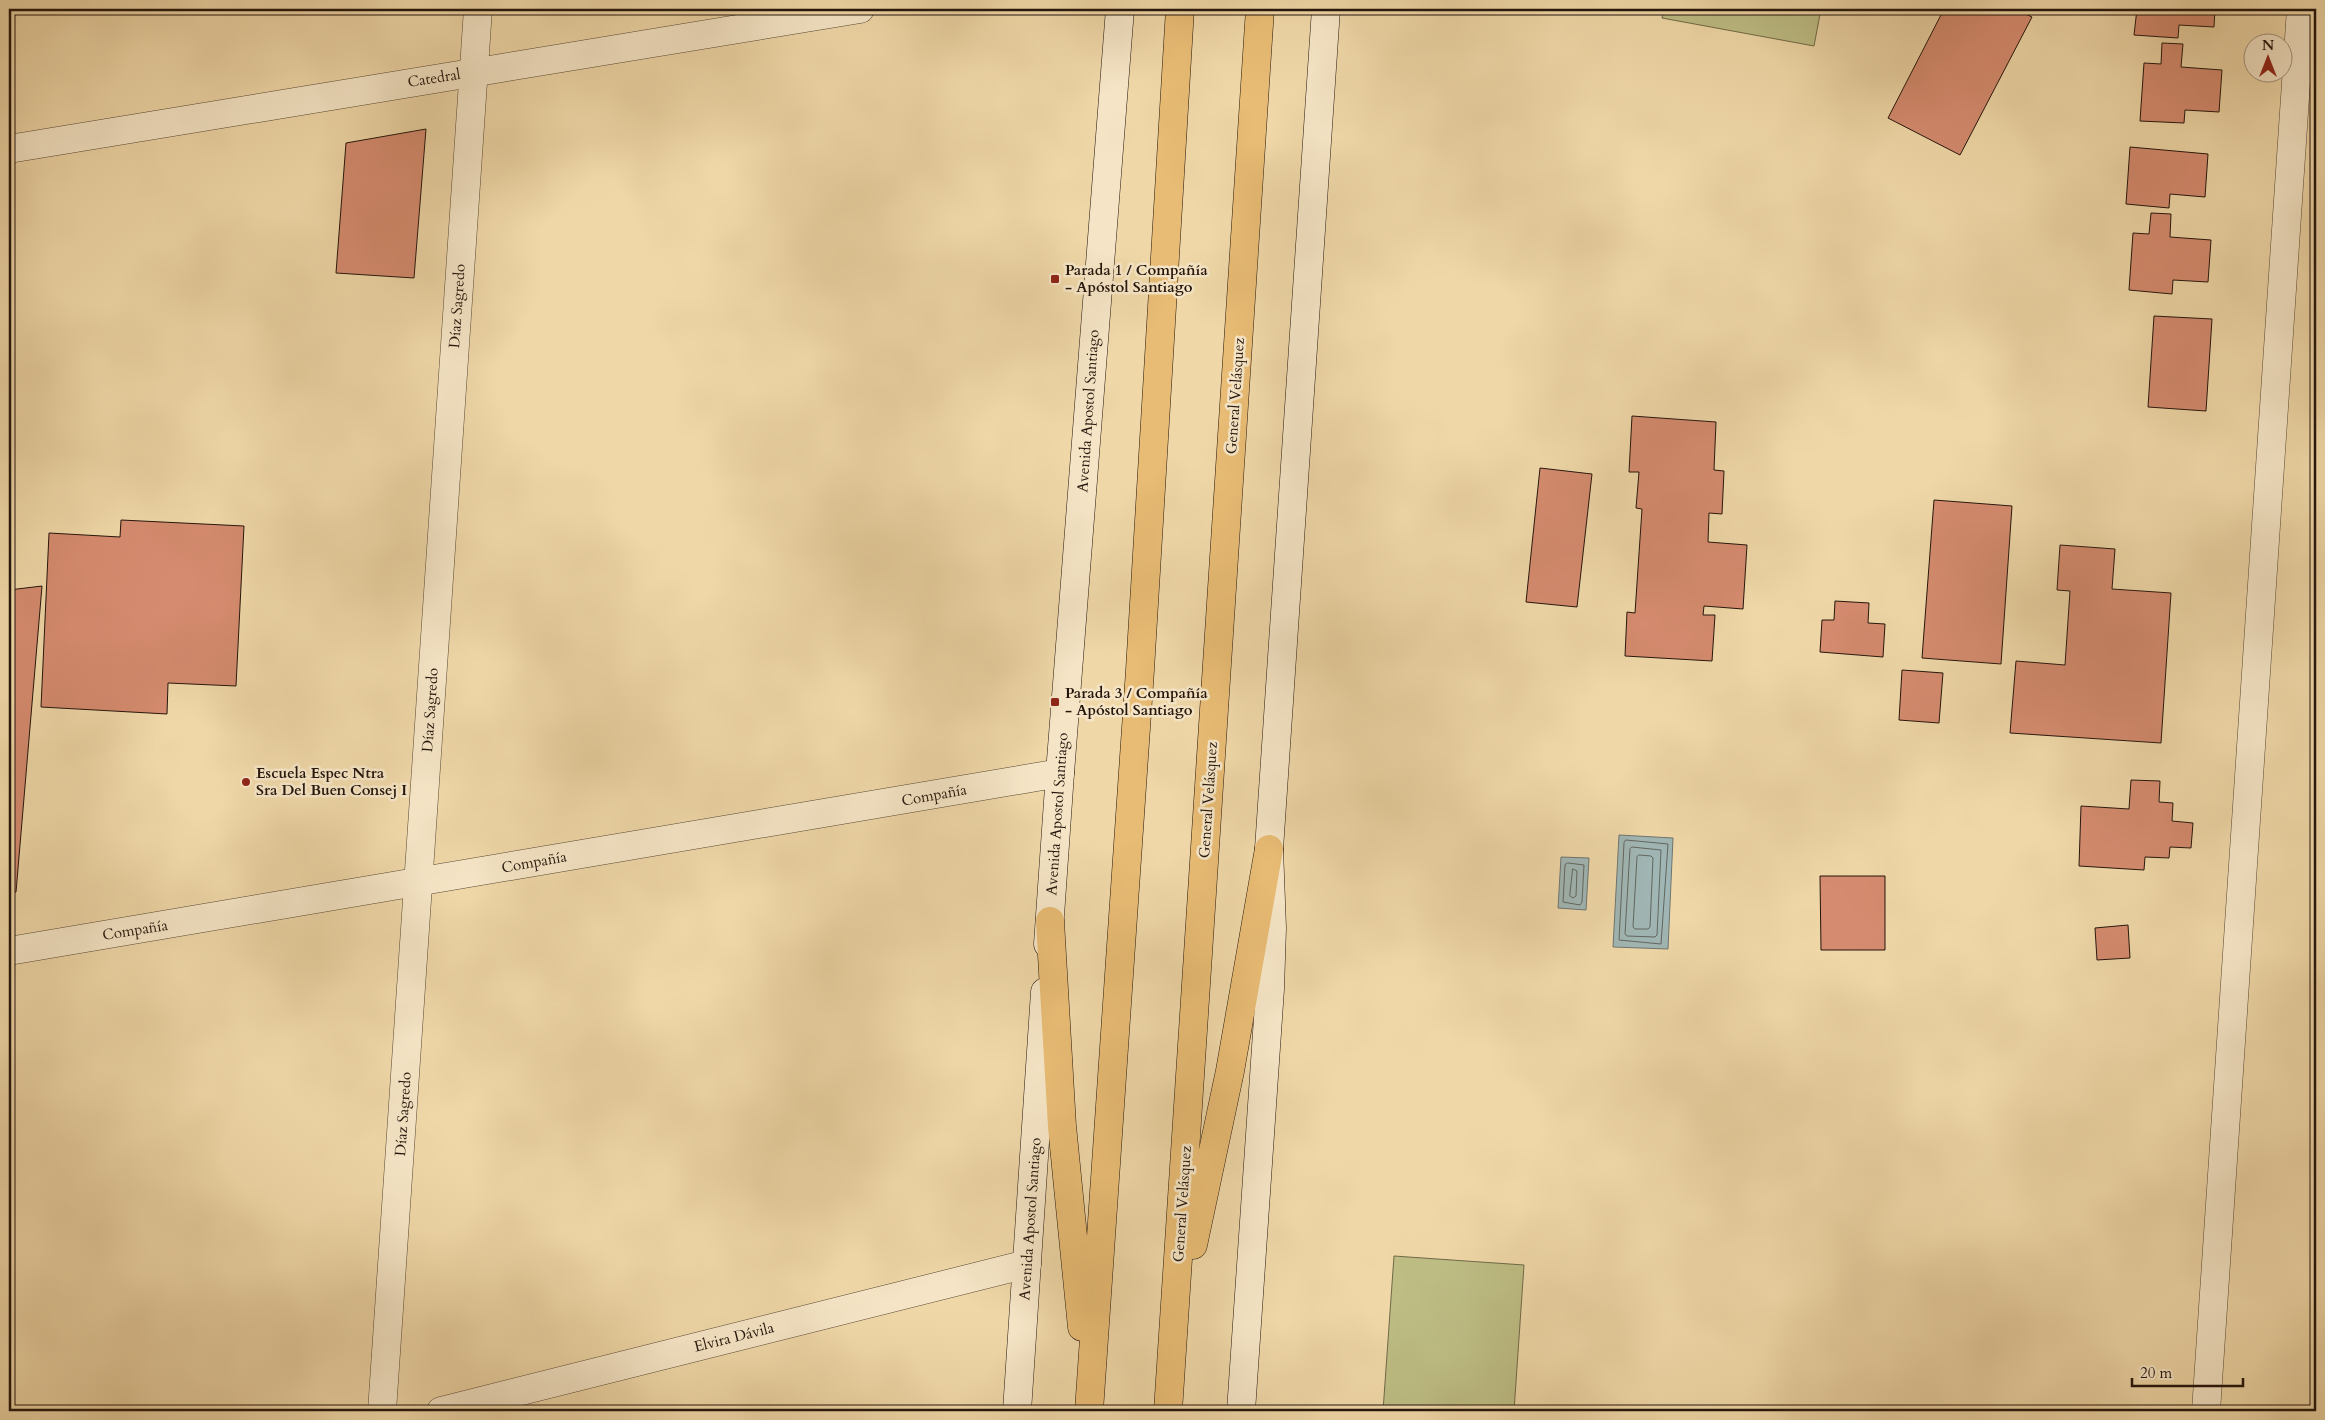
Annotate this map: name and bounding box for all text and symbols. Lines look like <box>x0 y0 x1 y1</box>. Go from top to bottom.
north arrow <box>2242 32 2292 82</box>
text: N <box>2262 36 2274 55</box>
street label: Catedral <box>406 64 462 92</box>
place label: Parada 1 / Compañía - Apóstol Santiago <box>1065 260 1208 297</box>
street label: Díaz Sagredo <box>444 263 470 349</box>
marker: Parada 1 / Compañía - Apóstol Santiago <box>1049 273 1061 285</box>
street label: Avenida Apostol Santiago <box>1072 329 1104 493</box>
street label: General Velásquez <box>1221 337 1249 455</box>
street label: Díaz Sagredo <box>417 667 443 753</box>
place label: Parada 3 / Compañía - Apóstol Santiago <box>1065 683 1208 720</box>
marker: Parada 3 / Compañía - Apóstol Santiago <box>1049 696 1061 708</box>
street label: Avenida Apostol Santiago <box>1041 732 1073 896</box>
street label: General Velásquez <box>1194 741 1222 859</box>
place label: Escuela Espec Ntra Sra Del Buen Consej I <box>256 763 407 800</box>
marker: Escuela Espec Ntra Sra Del Buen Consej I <box>240 776 252 788</box>
street label: Compañía <box>900 779 969 811</box>
street label: Compañía <box>500 846 569 878</box>
street label: Compañía <box>101 915 170 945</box>
street label: Díaz Sagredo <box>390 1071 416 1157</box>
street label: Avenida Apostol Santiago <box>1014 1137 1046 1301</box>
street label: General Velásquez <box>1168 1145 1196 1263</box>
street label: Elvira Dávila <box>692 1317 777 1357</box>
scale bar <box>2132 1355 2244 1387</box>
text: 20 m <box>2140 1363 2172 1383</box>

